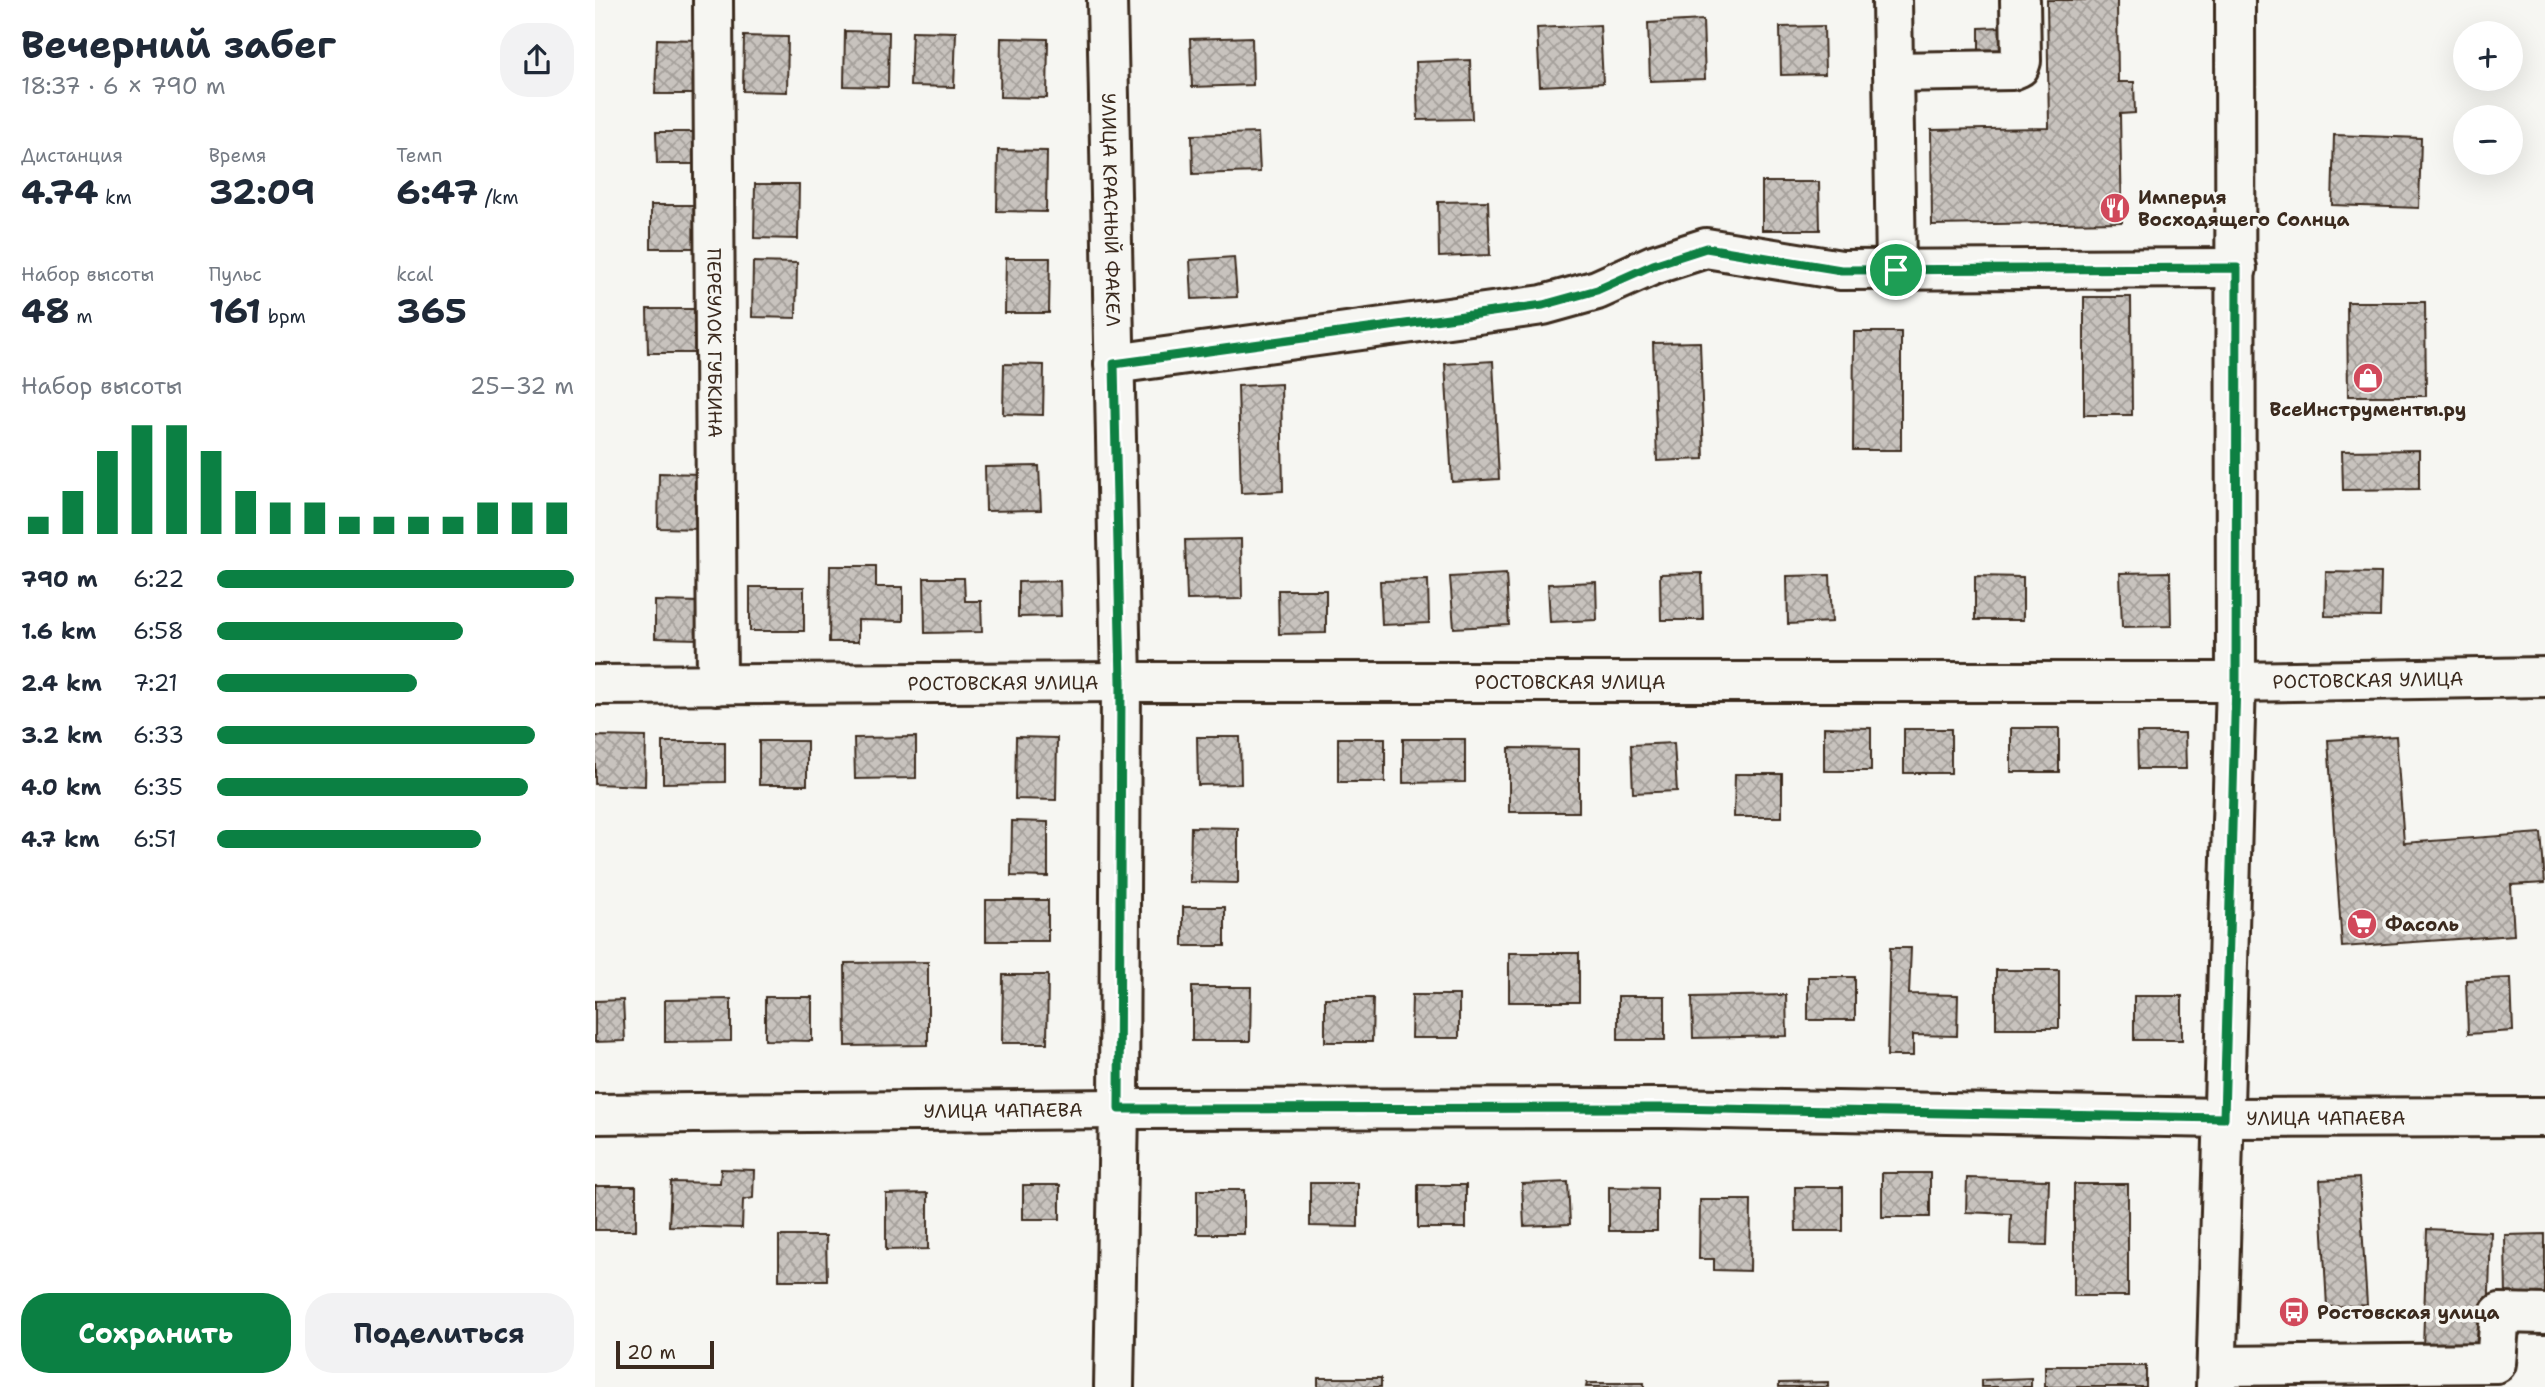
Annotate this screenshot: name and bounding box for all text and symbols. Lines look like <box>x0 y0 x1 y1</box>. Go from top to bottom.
text: Вечерний забег <box>21 19 336 70</box>
map controls <box>2453 21 2523 175</box>
button: + <box>2453 21 2523 91</box>
button: share <box>500 23 574 97</box>
text: 18:37 · 6 × 790 m <box>21 71 226 101</box>
street label: УЛИЦА КРАСНЫЙ ФАКЕЛ <box>1096 93 1126 327</box>
button: − <box>2453 105 2523 175</box>
text: Дистанция <box>21 143 123 168</box>
text: Время <box>209 143 267 168</box>
text: Темп <box>396 143 442 168</box>
text: 4.74 <box>21 168 98 215</box>
text: 32:09 <box>209 168 315 215</box>
text: 6:47 <box>396 168 478 215</box>
text: km <box>98 185 132 210</box>
text: /km <box>478 185 519 210</box>
place label: Империя Восходящего Солнца <box>2138 185 2349 232</box>
restaurant icon: Империя Восходящего Солнца <box>2098 191 2132 225</box>
pin <box>1866 240 1926 300</box>
street label: ПЕРЕУЛОК ГУБКИНА <box>701 248 728 438</box>
icon: arrive <box>1877 251 1915 289</box>
text: Набор высоты <box>21 262 154 287</box>
text: Пульс <box>209 262 262 287</box>
text: kcal <box>396 262 433 287</box>
text: 48 <box>21 287 70 334</box>
text: 161 <box>209 287 261 334</box>
text: 365 <box>396 287 467 334</box>
text: m <box>70 304 93 329</box>
text: bpm <box>261 304 306 329</box>
shop icon: ВсеИнструменты.ру <box>2351 361 2385 395</box>
text: Набор высоты <box>21 371 182 401</box>
text: 25–32 m <box>470 371 574 401</box>
place label: ВсеИнструменты.ру <box>2270 397 2466 422</box>
text: 790 m <box>21 564 98 594</box>
text: 6:22 <box>133 564 184 594</box>
text: 1.6 km <box>21 616 96 646</box>
text: 6:58 <box>133 616 184 646</box>
street label: РОСТОВСКАЯ УЛИЦА <box>2272 666 2464 694</box>
text: 2.4 km <box>21 668 102 698</box>
text: 7:21 <box>133 668 178 698</box>
street label: РОСТОВСКАЯ УЛИЦА <box>907 670 1099 696</box>
street label: РОСТОВСКАЯ УЛИЦА <box>1475 670 1666 695</box>
text: 3.2 km <box>21 720 103 750</box>
text: 6:33 <box>133 720 184 750</box>
text: 4.0 km <box>21 772 102 802</box>
text: 6:35 <box>133 772 183 802</box>
text: 4.7 km <box>21 824 100 854</box>
text: 6:51 <box>133 824 177 854</box>
supermarket icon: Фасоль <box>2345 907 2379 941</box>
place label: Фасоль <box>2385 912 2459 937</box>
street label: УЛИЦА ЧАПАЕВА <box>923 1097 1083 1124</box>
street label: УЛИЦА ЧАПАЕВА <box>2246 1105 2406 1131</box>
button: Сохранить <box>21 1293 291 1373</box>
button: Поделиться <box>305 1293 574 1373</box>
bus stop icon: Ростовская улица <box>2277 1295 2311 1329</box>
place label: Ростовская улица <box>2317 1300 2500 1325</box>
scale bar <box>616 1338 714 1370</box>
text: 20 m <box>627 1340 676 1365</box>

